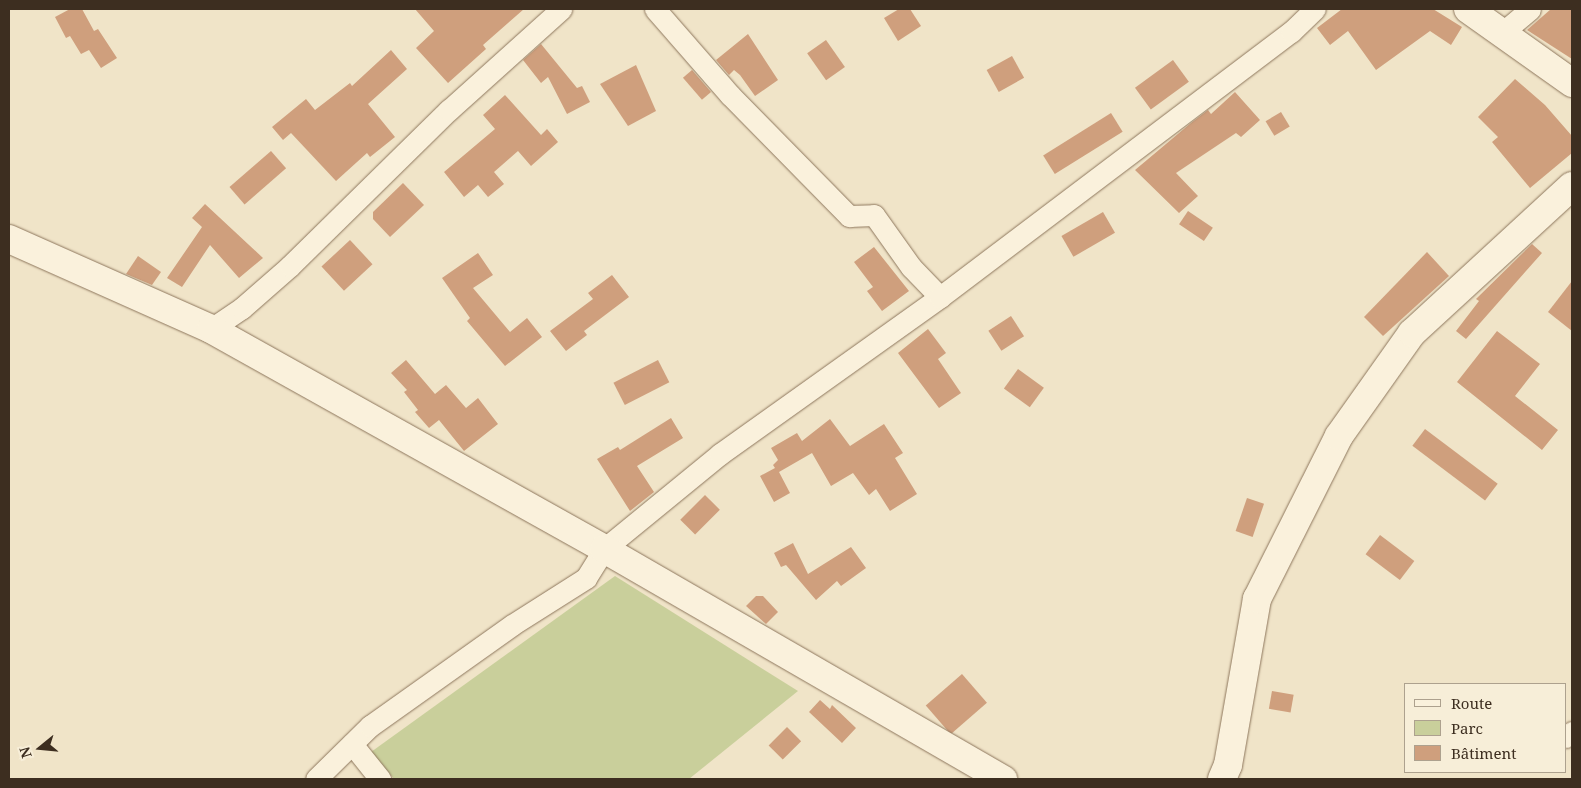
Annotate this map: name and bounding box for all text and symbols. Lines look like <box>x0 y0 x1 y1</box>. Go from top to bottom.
legend <box>1404 683 1566 773</box>
text: Route <box>1451 693 1492 713</box>
text: Parc <box>1451 718 1483 738</box>
north arrow <box>15 723 65 773</box>
text: Bâtiment <box>1451 743 1517 763</box>
text: N <box>14 744 36 761</box>

